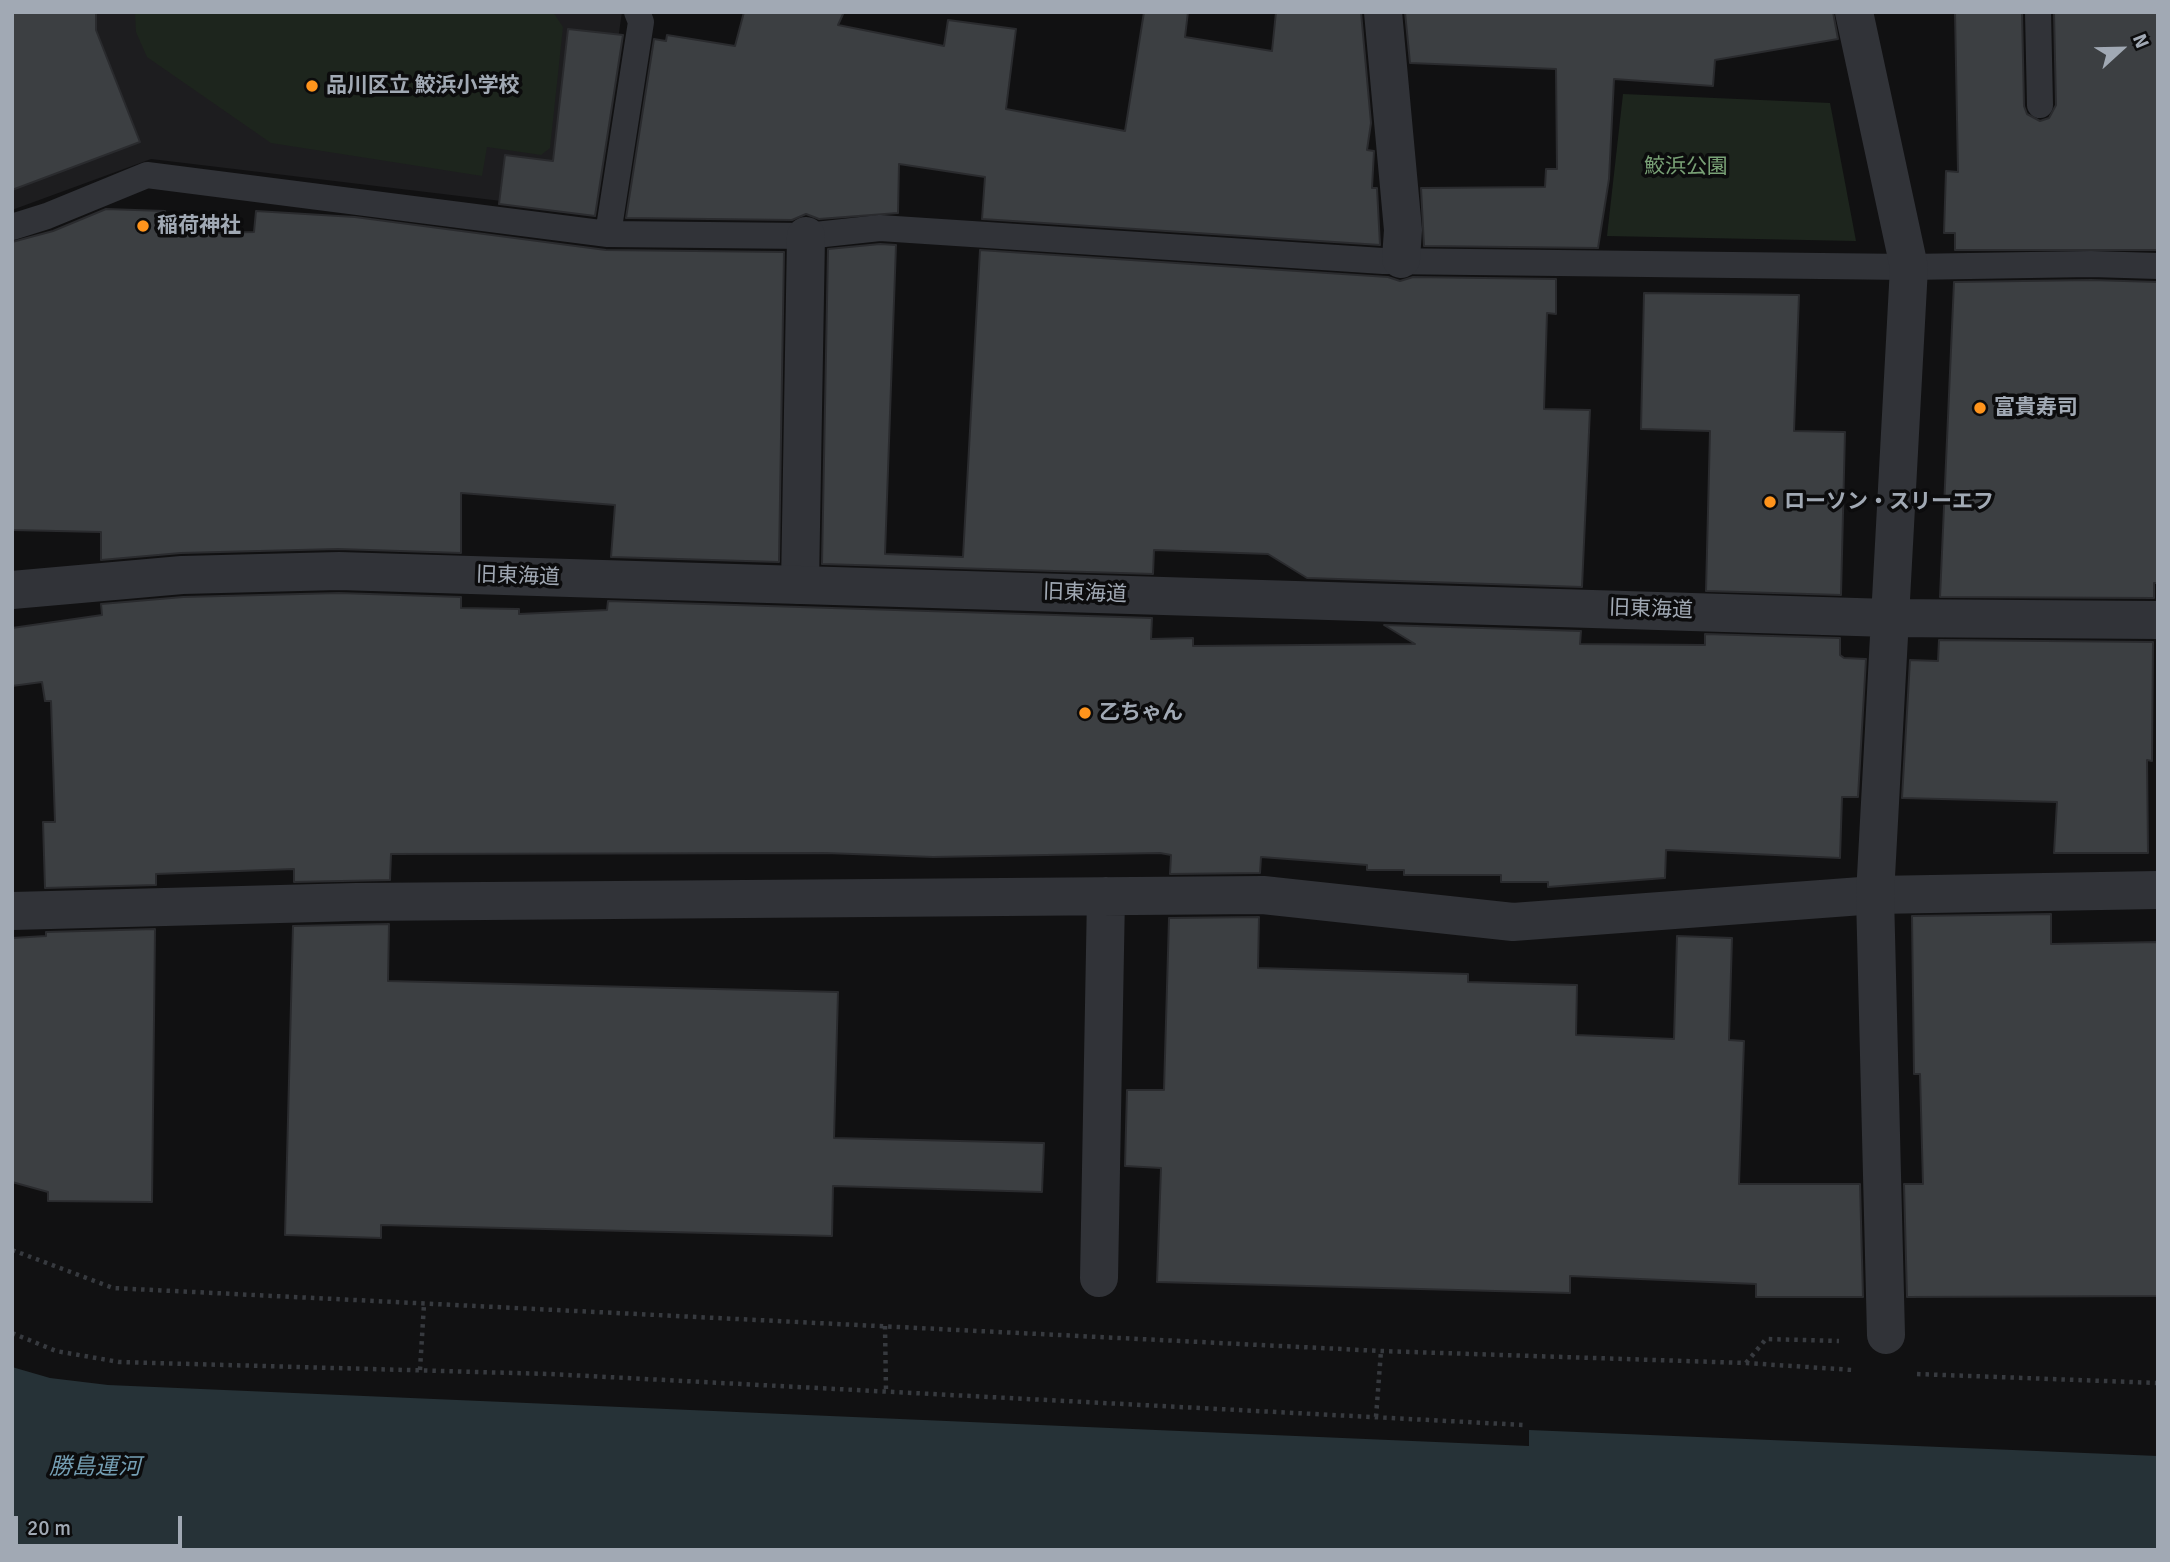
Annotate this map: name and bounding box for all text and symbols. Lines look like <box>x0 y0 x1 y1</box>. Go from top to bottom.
north arrow <box>2086 14 2156 84</box>
text: N <box>2127 31 2154 52</box>
place label: 品川区立 鮫浜小学校 <box>326 73 520 99</box>
marker: 品川区立 鮫浜小学校 <box>304 78 320 94</box>
park label: 鮫浜公園 <box>1644 154 1728 180</box>
place label: 稲荷神社 <box>157 213 241 239</box>
marker: 稲荷神社 <box>135 218 151 234</box>
place label: 富貴寿司 <box>1994 395 2078 421</box>
marker: 富貴寿司 <box>1972 400 1988 416</box>
place label: ローソン・スリーエフ <box>1784 489 1994 515</box>
marker: ローソン・スリーエフ <box>1762 494 1778 510</box>
street label: 旧東海道 <box>476 563 560 591</box>
street label: 旧東海道 <box>1043 580 1127 608</box>
street label: 旧東海道 <box>1609 596 1693 624</box>
place label: 乙ちゃん <box>1099 700 1183 726</box>
marker: 乙ちゃん <box>1077 705 1093 721</box>
water label: 勝島運河 <box>49 1454 141 1482</box>
scale bar <box>18 1502 186 1546</box>
text: 20 m <box>27 1515 71 1541</box>

